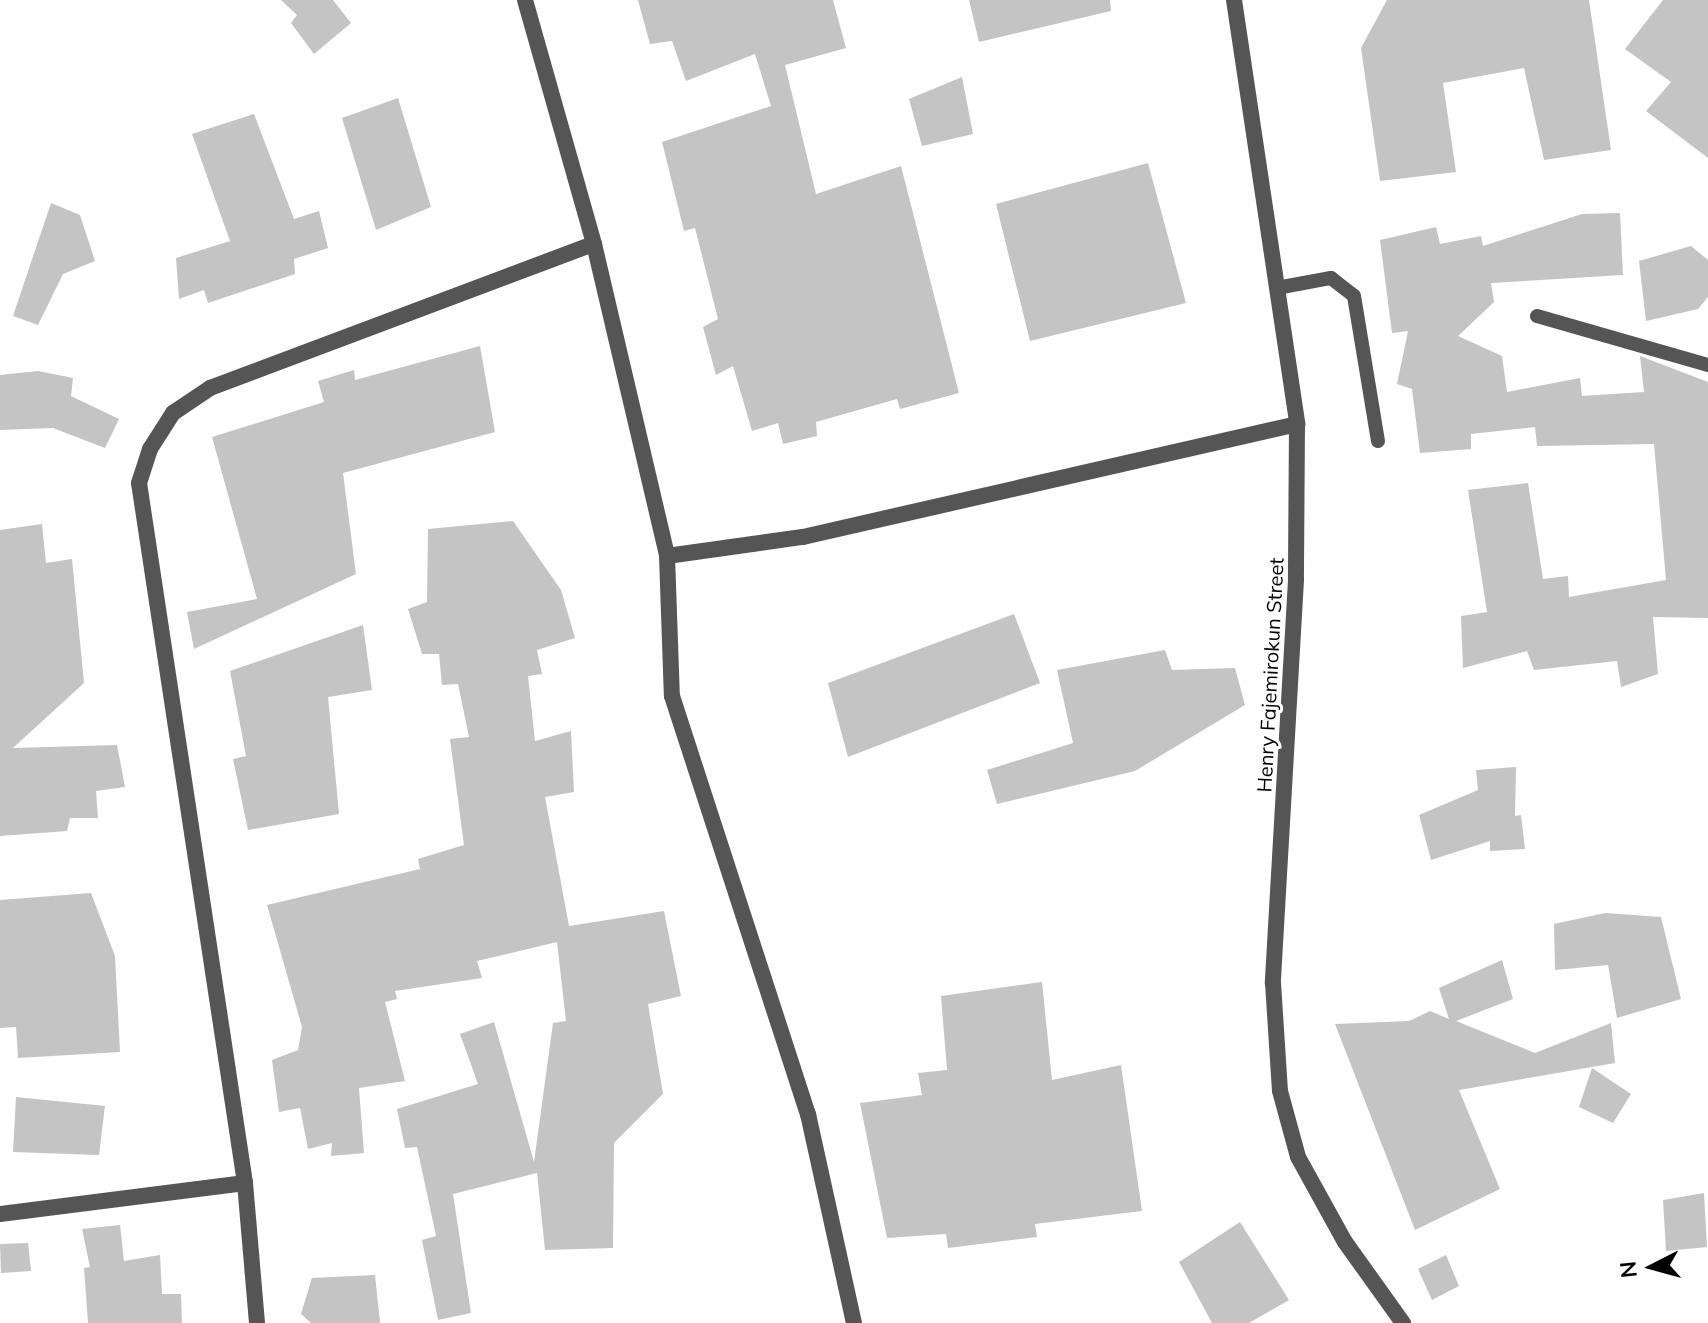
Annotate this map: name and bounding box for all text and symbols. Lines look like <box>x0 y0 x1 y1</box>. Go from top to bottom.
street label: Henry Fajemirokun Street <box>1252 557 1288 793</box>
north arrow <box>1612 1227 1692 1307</box>
text: N <box>1613 1260 1643 1279</box>

